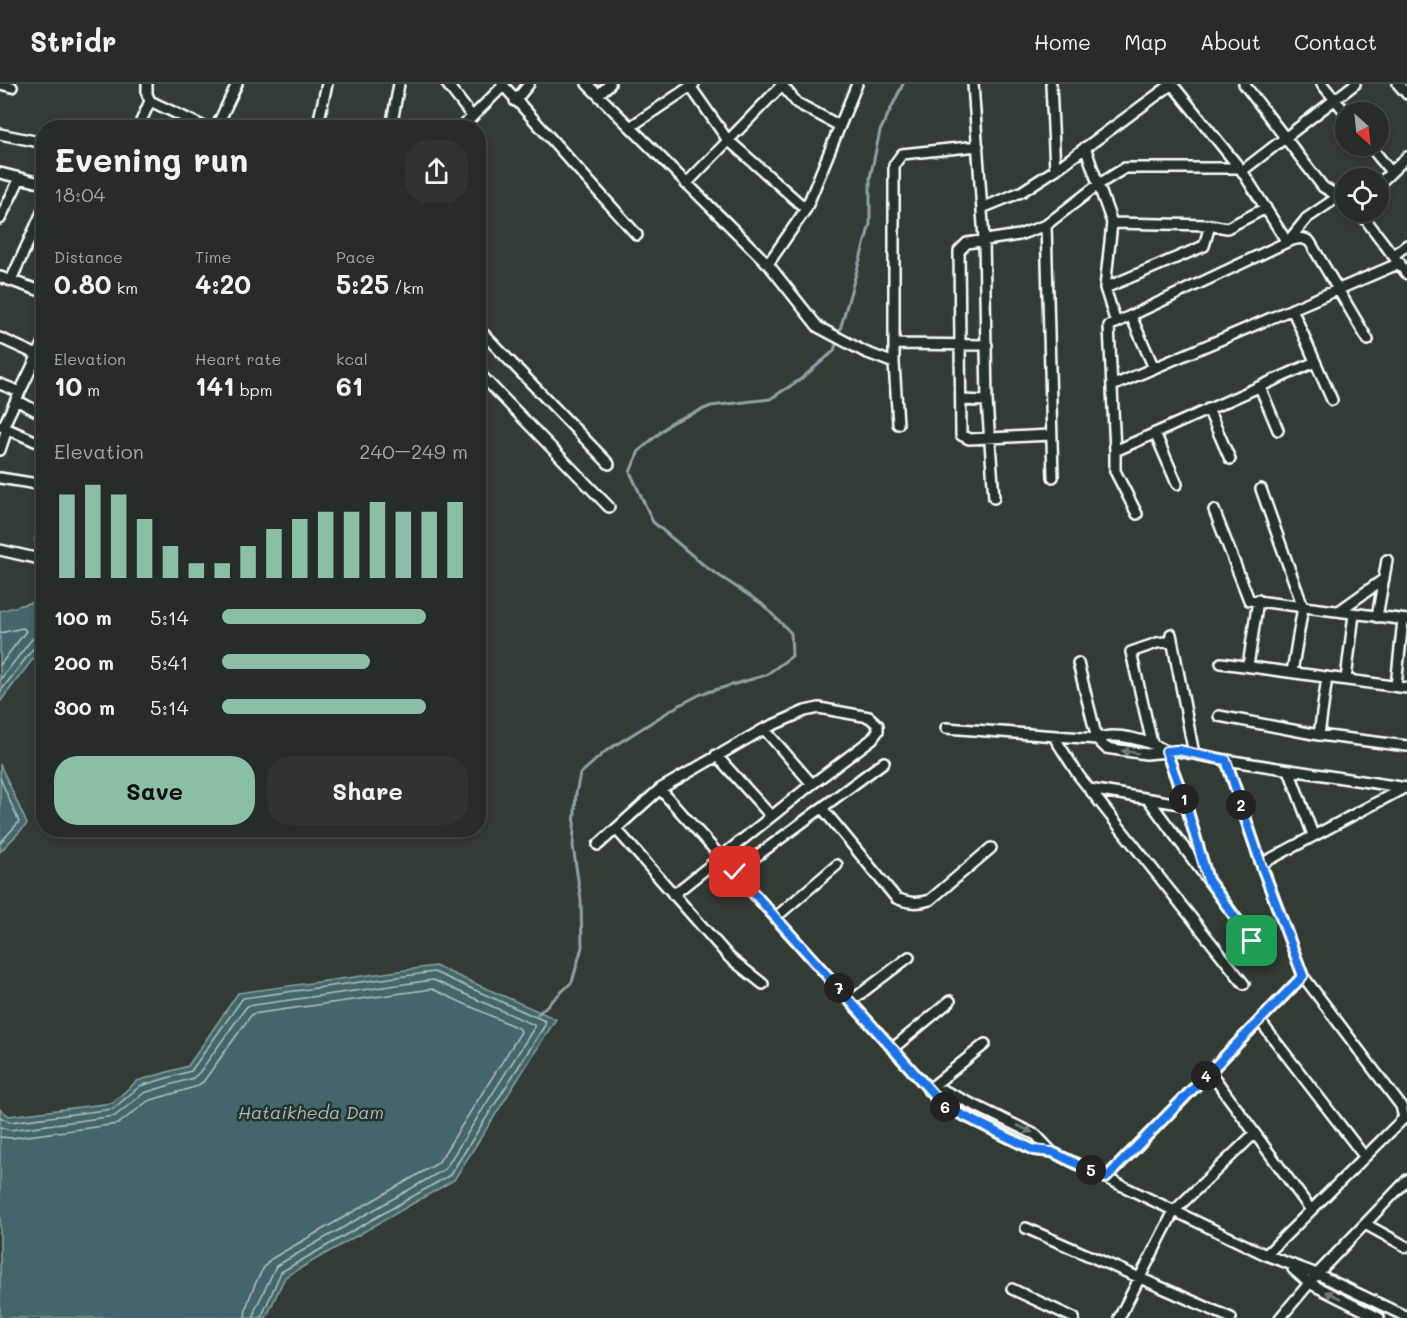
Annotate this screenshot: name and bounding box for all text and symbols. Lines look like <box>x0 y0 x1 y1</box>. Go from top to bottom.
text: Stridr <box>30 23 116 59</box>
text: Home <box>1034 28 1091 55</box>
text: Map <box>1124 28 1167 55</box>
text: About <box>1200 28 1261 55</box>
text: Contact <box>1294 28 1377 55</box>
north arrow <box>1335 102 1389 156</box>
map controls <box>1335 102 1389 222</box>
text: Evening run <box>54 137 248 180</box>
button: share <box>405 140 468 203</box>
button: locate <box>1335 168 1389 222</box>
text: 18:04 <box>54 181 105 207</box>
text: Distance <box>54 246 123 267</box>
text: Time <box>195 246 231 267</box>
text: Pace <box>336 246 375 267</box>
text: 0.80 <box>54 267 112 301</box>
text: 4:20 <box>195 267 251 301</box>
text: 5:25 <box>336 267 389 301</box>
text: km <box>112 277 138 298</box>
text: /km <box>389 277 424 298</box>
text: Elevation <box>54 348 126 369</box>
text: Heart rate <box>195 348 281 369</box>
text: kcal <box>336 348 368 369</box>
text: 10 <box>54 369 82 403</box>
text: 141 <box>195 369 235 403</box>
text: 61 <box>336 369 363 403</box>
text: m <box>82 379 100 400</box>
text: bpm <box>235 379 272 400</box>
text: Elevation <box>54 438 144 464</box>
text: 240–249 m <box>359 438 468 464</box>
text: 100 m <box>54 604 112 630</box>
text: 5:14 <box>150 604 189 630</box>
text: 200 m <box>54 649 114 675</box>
text: 5:41 <box>150 649 189 675</box>
text: 300 m <box>54 694 115 720</box>
text: 5:14 <box>150 694 189 720</box>
one-way arrow <box>1120 747 1139 756</box>
button: Save <box>54 756 255 825</box>
button: Share <box>267 756 468 825</box>
pin: 1 <box>1169 784 1199 814</box>
text: 1 <box>1180 788 1188 809</box>
pin: 2 <box>1226 790 1256 820</box>
text: 2 <box>1237 794 1245 815</box>
pin <box>709 846 760 897</box>
icon: check <box>718 855 751 888</box>
pin <box>1226 915 1277 966</box>
icon: arrive <box>1235 924 1268 957</box>
pin: 7 <box>824 973 854 1003</box>
text: 7 <box>835 977 843 998</box>
pin: 4 <box>1191 1061 1221 1091</box>
text: 4 <box>1201 1065 1211 1086</box>
pin: 6 <box>930 1092 960 1122</box>
text: 6 <box>940 1096 950 1117</box>
water label: Hataikheda Dam <box>238 1100 384 1124</box>
one-way arrow <box>1016 1125 1033 1134</box>
pin: 5 <box>1076 1155 1106 1185</box>
text: 5 <box>1086 1159 1096 1180</box>
one-way arrow <box>1324 1290 1341 1299</box>

